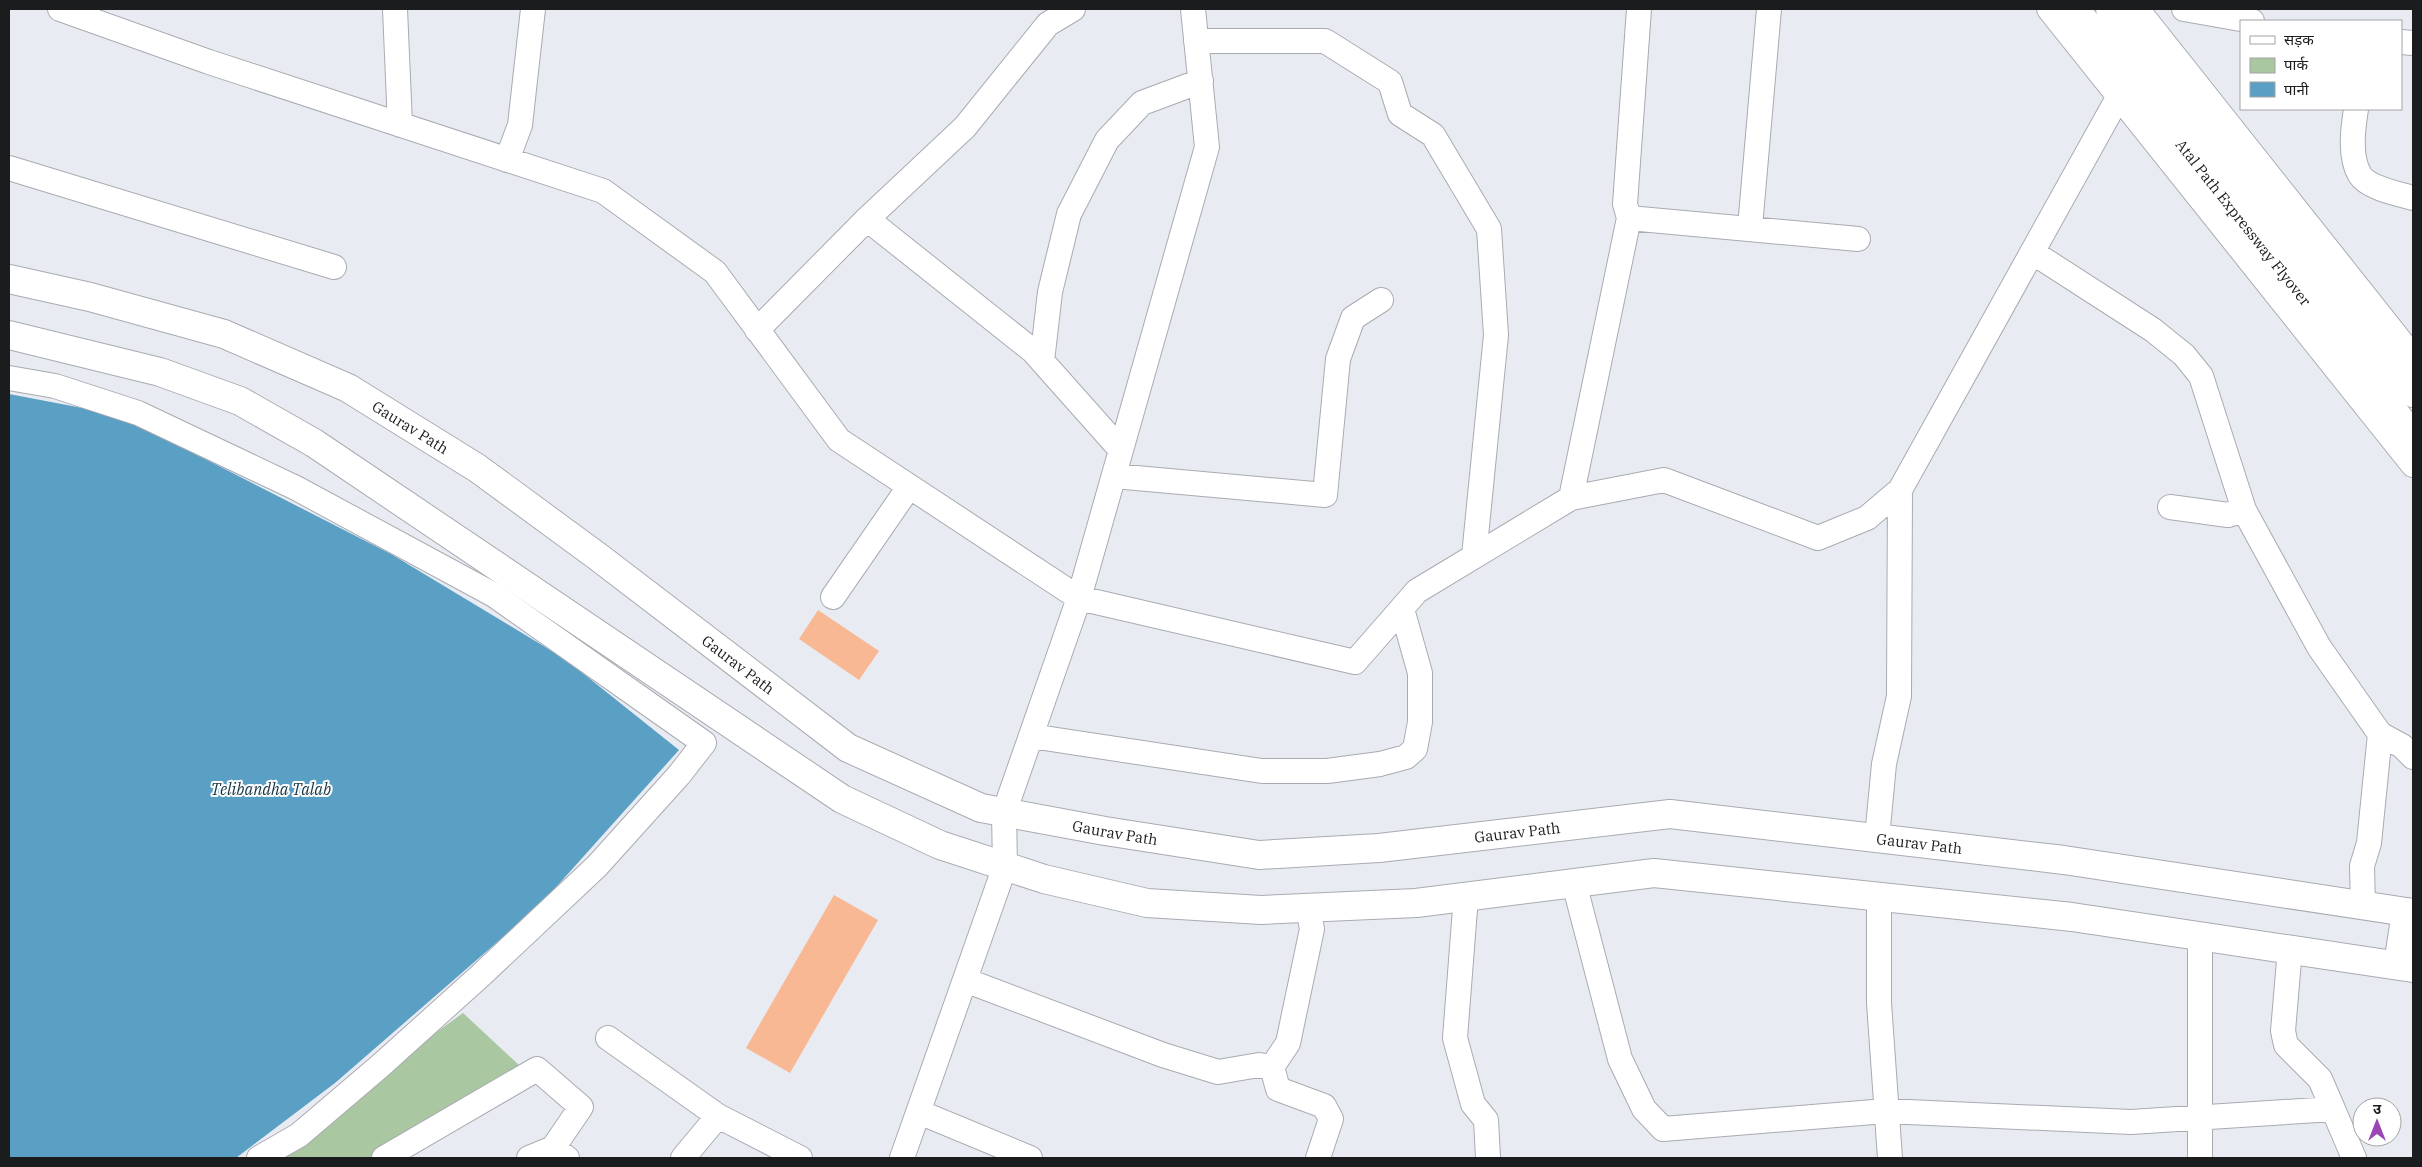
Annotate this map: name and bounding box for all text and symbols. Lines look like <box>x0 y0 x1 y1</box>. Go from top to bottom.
legend <box>2240 20 2402 110</box>
text: सड़क <box>2284 30 2314 49</box>
text: पार्क <box>2284 55 2308 74</box>
text: पानी <box>2284 80 2310 99</box>
street label: Atal Path Expressway Flyover <box>2172 135 2316 310</box>
street label: Gaurav Path <box>369 396 452 458</box>
street label: Gaurav Path <box>698 630 779 698</box>
water label: Telibandha Talab <box>211 779 331 799</box>
street label: Gaurav Path <box>1071 816 1159 849</box>
street label: Gaurav Path <box>1473 817 1561 846</box>
street label: Gaurav Path <box>1875 829 1963 858</box>
north arrow <box>2352 1097 2402 1147</box>
text: उ <box>2373 1100 2382 1118</box>

